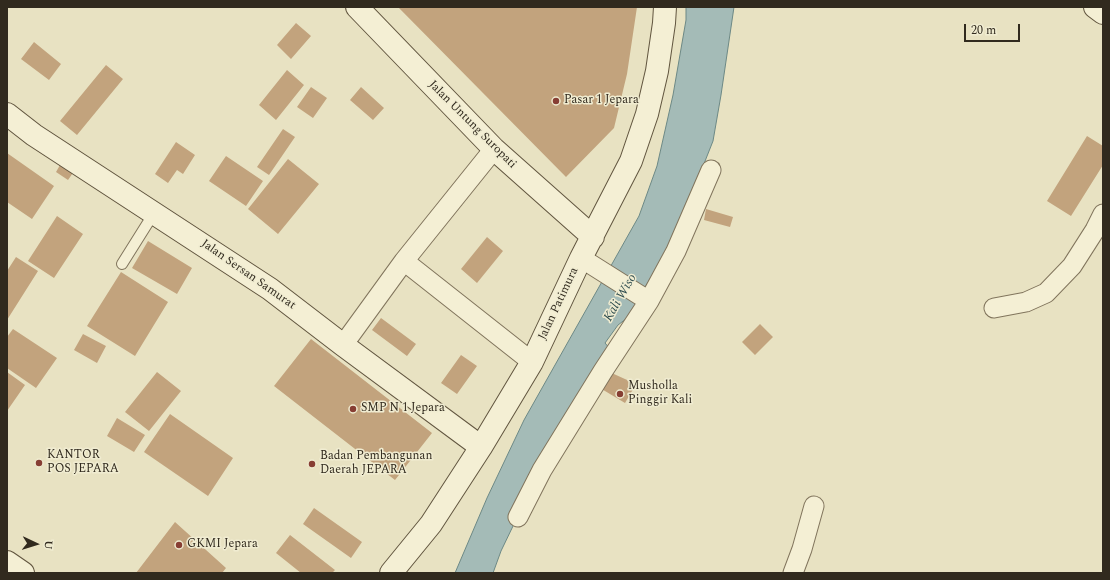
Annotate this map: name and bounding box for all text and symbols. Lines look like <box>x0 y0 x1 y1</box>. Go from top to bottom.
scale bar <box>966 16 1022 42</box>
text: 20 m <box>971 21 996 40</box>
street label: Jalan Untung Suropati <box>425 78 519 172</box>
place label: Pasar 1 Jepara <box>564 94 639 108</box>
marker: Pasar 1 Jepara <box>551 96 561 106</box>
street label: Jalan Sersan Samurat <box>198 237 298 313</box>
street label: Jalan Patimura <box>536 265 582 343</box>
water label: Kali Wiso <box>601 271 641 325</box>
place label: Musholla Pinggir Kali <box>628 380 692 408</box>
marker: Musholla Pinggir Kali <box>615 389 625 399</box>
place label: SMP N 1 Jepara <box>361 402 445 416</box>
marker: SMP N 1 Jepara <box>348 404 358 414</box>
place label: KANTOR POS JEPARA <box>47 449 119 477</box>
place label: Badan Pembangunan Daerah JEPARA <box>320 450 432 478</box>
marker: KANTOR POS JEPARA <box>34 458 44 468</box>
marker: Badan Pembangunan Daerah JEPARA <box>307 459 317 469</box>
north arrow <box>16 524 56 564</box>
place label: GKMI Jepara <box>187 538 258 552</box>
text: U <box>40 540 57 550</box>
marker: GKMI Jepara <box>174 540 184 550</box>

